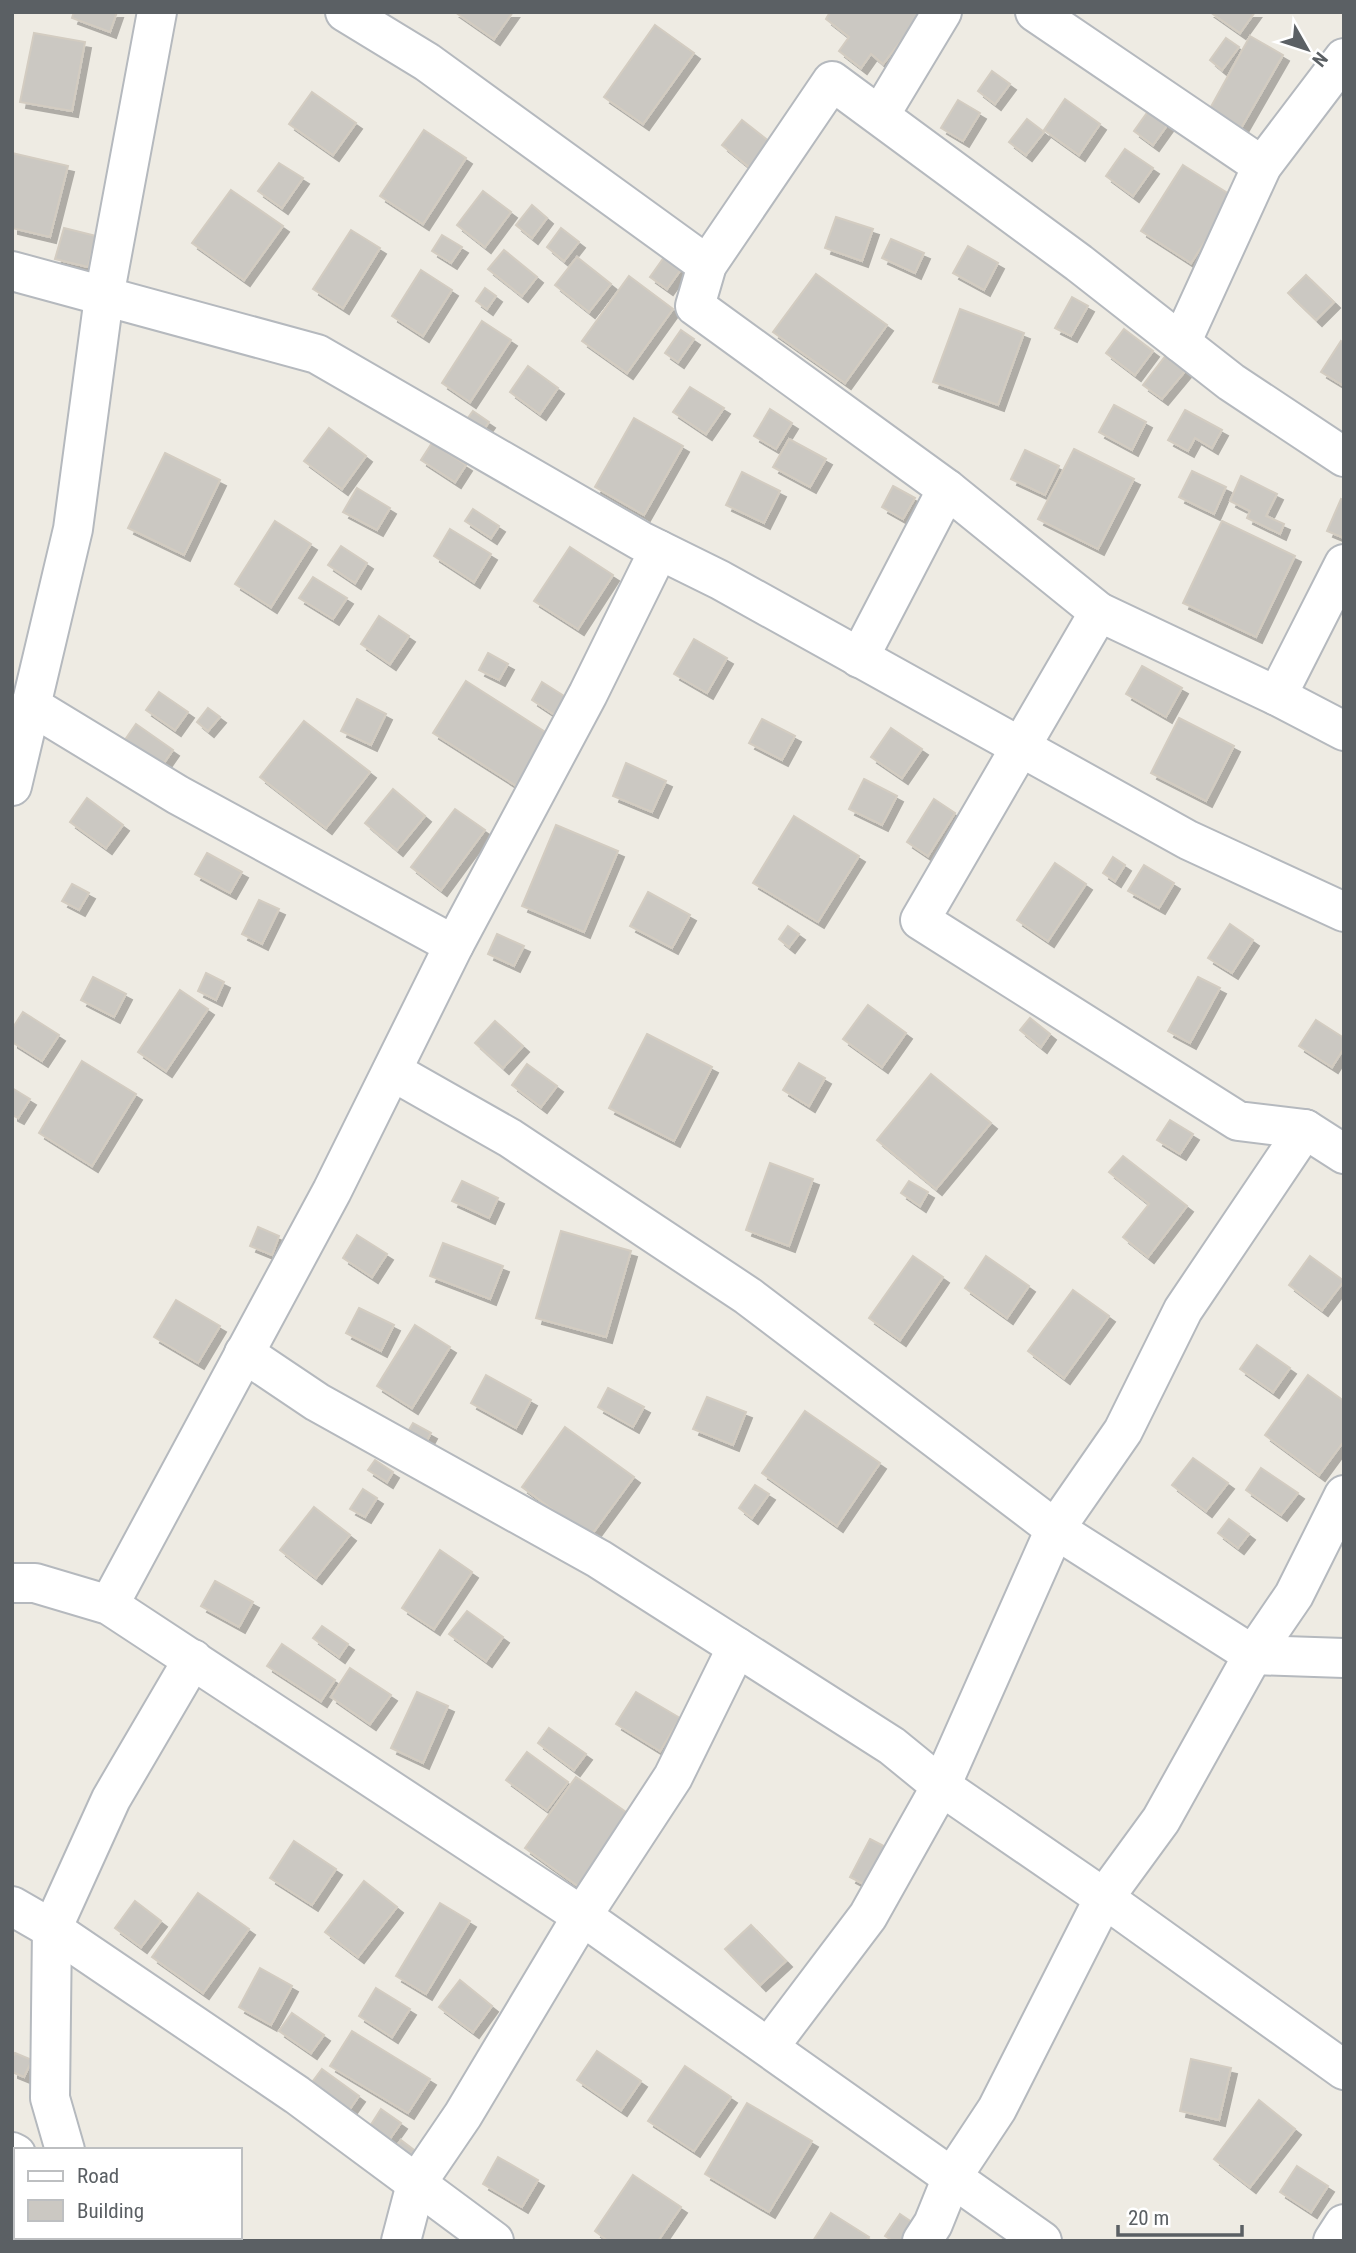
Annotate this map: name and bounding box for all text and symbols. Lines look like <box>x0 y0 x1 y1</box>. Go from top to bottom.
north arrow <box>1272 14 1342 84</box>
text: N <box>1307 48 1332 71</box>
legend <box>14 2148 242 2239</box>
text: Road <box>77 2164 119 2188</box>
scale bar <box>1118 2194 1242 2238</box>
text: Building <box>77 2199 144 2223</box>
text: 20 m <box>1128 2206 1169 2230</box>

